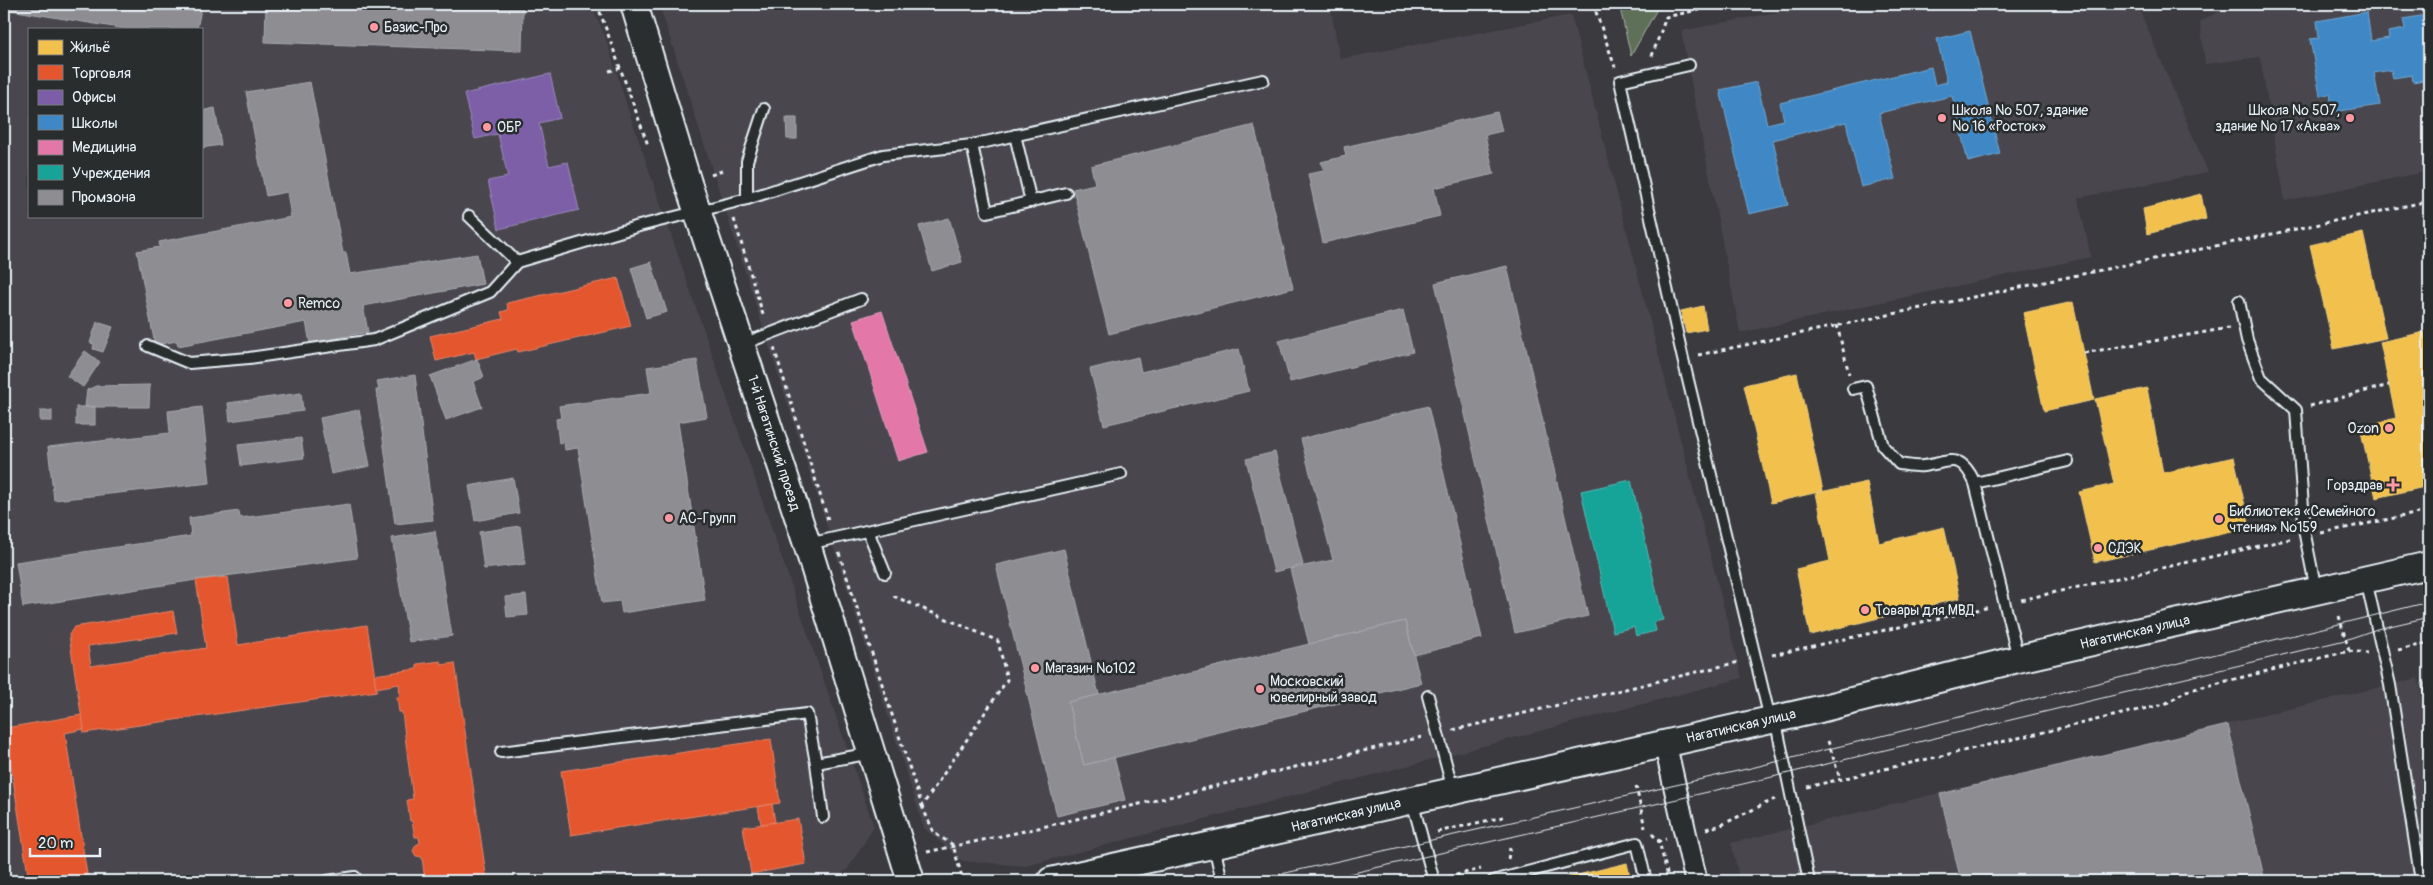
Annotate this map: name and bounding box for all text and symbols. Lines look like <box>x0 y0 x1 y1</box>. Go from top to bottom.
place label: Базис-Про <box>384 19 448 36</box>
marker: Базис-Про <box>368 21 380 33</box>
legend <box>28 28 202 218</box>
text: Жильё <box>70 38 111 57</box>
text: Торговля <box>72 64 131 83</box>
text: Офисы <box>72 88 116 107</box>
place label: Школа № 507, здание № 16 «Росток» <box>1952 102 2088 135</box>
place label: Школа № 507, здание № 17 «Аква» <box>2215 102 2340 135</box>
marker: Школа № 507, здание № 16 «Росток» <box>1936 112 1948 124</box>
marker: Школа № 507, здание № 17 «Аква» <box>2344 112 2356 124</box>
text: Школы <box>72 114 118 133</box>
place label: ОБР <box>497 119 521 136</box>
marker: ОБР <box>481 121 493 133</box>
text: Медицина <box>72 138 136 157</box>
text: Учреждения <box>72 164 150 183</box>
text: Промзона <box>72 188 136 207</box>
place label: Remco <box>298 295 340 312</box>
marker: Remco <box>282 297 294 309</box>
street label: 1-й Нагатинский проезд <box>744 373 804 514</box>
place label: Ozon <box>2348 420 2379 437</box>
marker: Ozon <box>2383 422 2395 434</box>
place label: Горздрав <box>2327 477 2383 494</box>
marker: Горздрав <box>2387 479 2399 491</box>
place label: Библиотека «Семейного чтения» №159 <box>2229 503 2376 536</box>
place label: АС-Групп <box>679 510 736 527</box>
marker: АС-Групп <box>663 512 675 524</box>
marker: Библиотека «Семейного чтения» №159 <box>2213 513 2225 525</box>
place label: СДЭК <box>2108 540 2142 557</box>
marker: СДЭК <box>2092 542 2104 554</box>
place label: Товары для МВД <box>1875 602 1975 619</box>
marker: Товары для МВД <box>1859 604 1871 616</box>
street label: Нагатинская улица <box>2078 611 2192 653</box>
place label: Магазин №102 <box>1045 660 1136 677</box>
marker: Магазин №102 <box>1029 662 1041 674</box>
place label: Московский ювелирный завод <box>1270 673 1377 706</box>
marker: Московский ювелирный завод <box>1254 683 1266 695</box>
street label: Нагатинская улица <box>1684 705 1798 747</box>
street label: Нагатинская улица <box>1289 794 1403 836</box>
scale bar <box>30 825 100 857</box>
text: 20 m <box>38 834 73 853</box>

